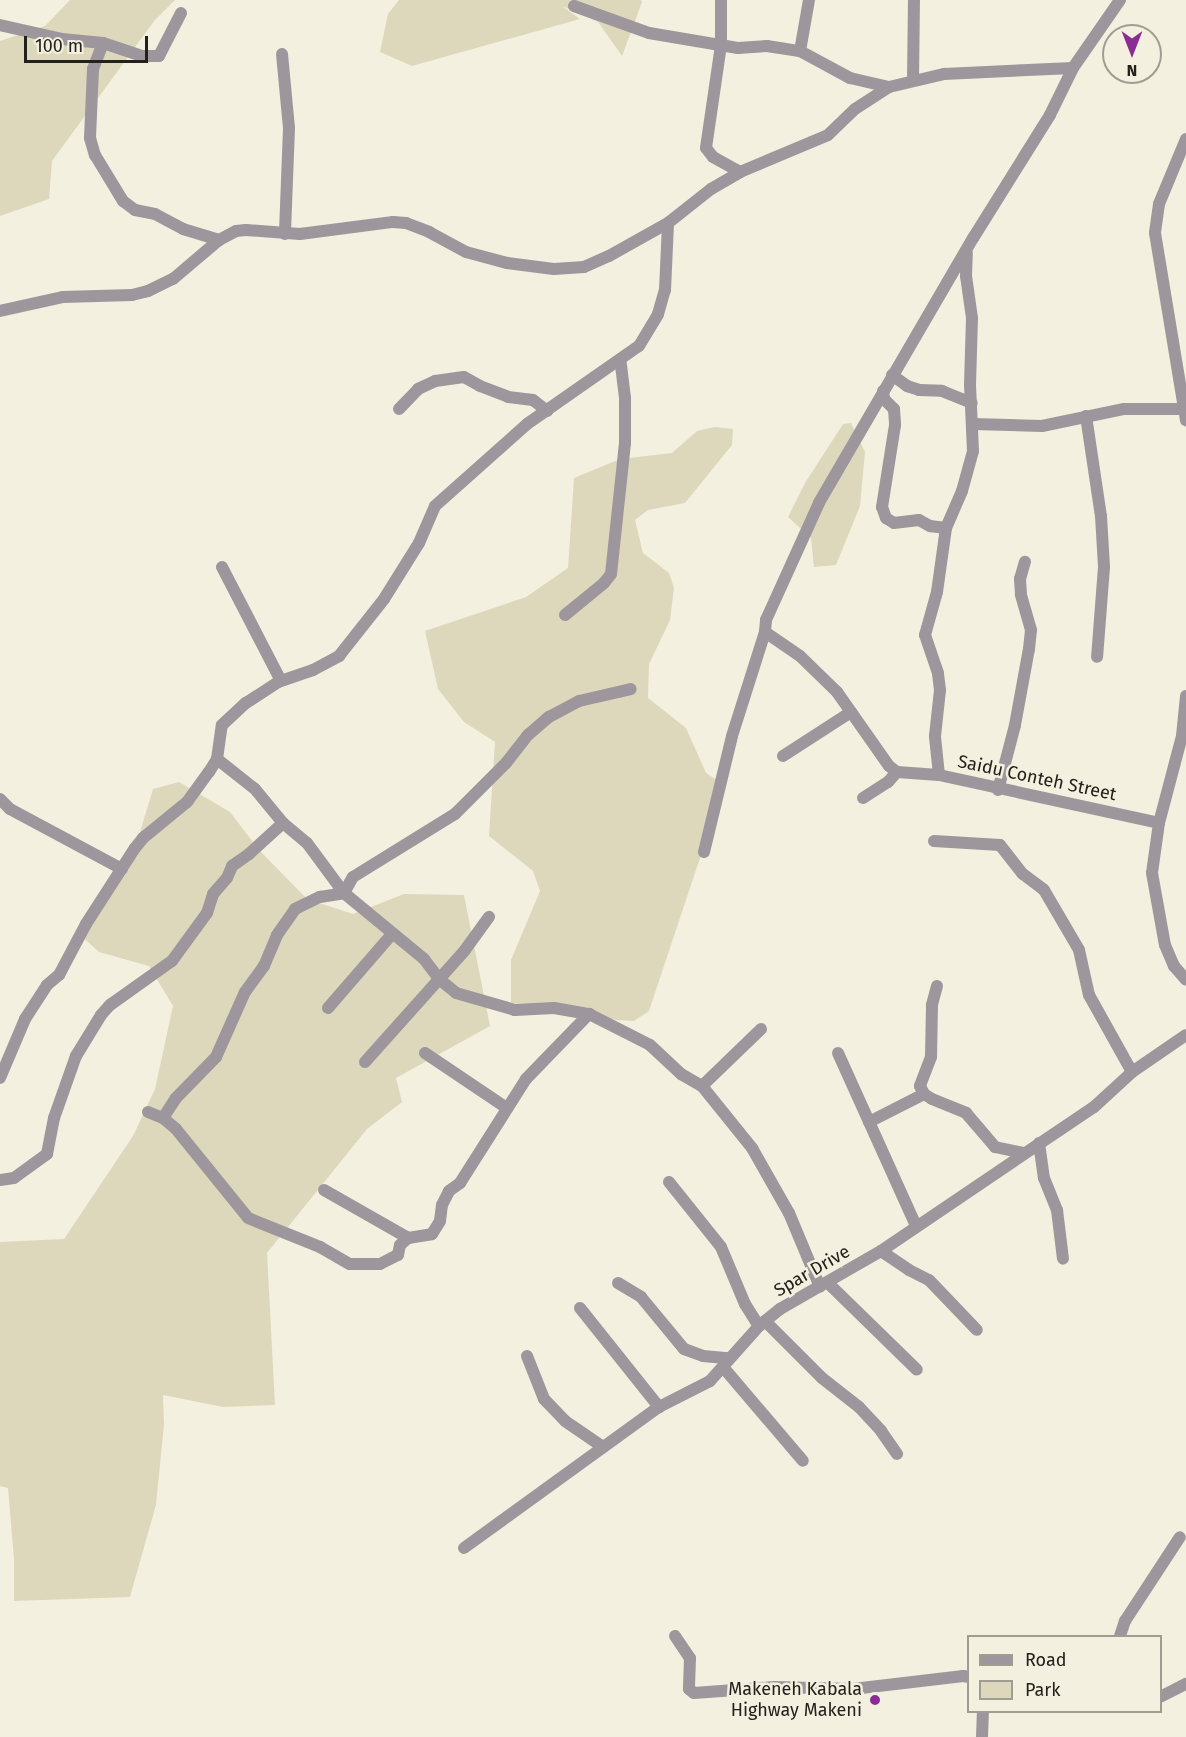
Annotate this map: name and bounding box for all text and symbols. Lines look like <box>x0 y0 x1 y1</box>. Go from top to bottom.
scale bar <box>27 24 152 62</box>
north arrow <box>1102 24 1162 84</box>
text: 100 m <box>35 35 83 57</box>
text: N <box>1127 61 1137 80</box>
street label: Saidu Conteh Street <box>956 751 1118 805</box>
street label: Spar Drive <box>770 1241 854 1301</box>
legend <box>967 1635 1162 1713</box>
text: Road <box>1025 1649 1067 1671</box>
place label: Makeneh Kabala Highway Makeni <box>728 1679 862 1722</box>
text: Park <box>1025 1679 1060 1701</box>
marker: Makeneh Kabala Highway Makeni <box>866 1691 884 1709</box>

